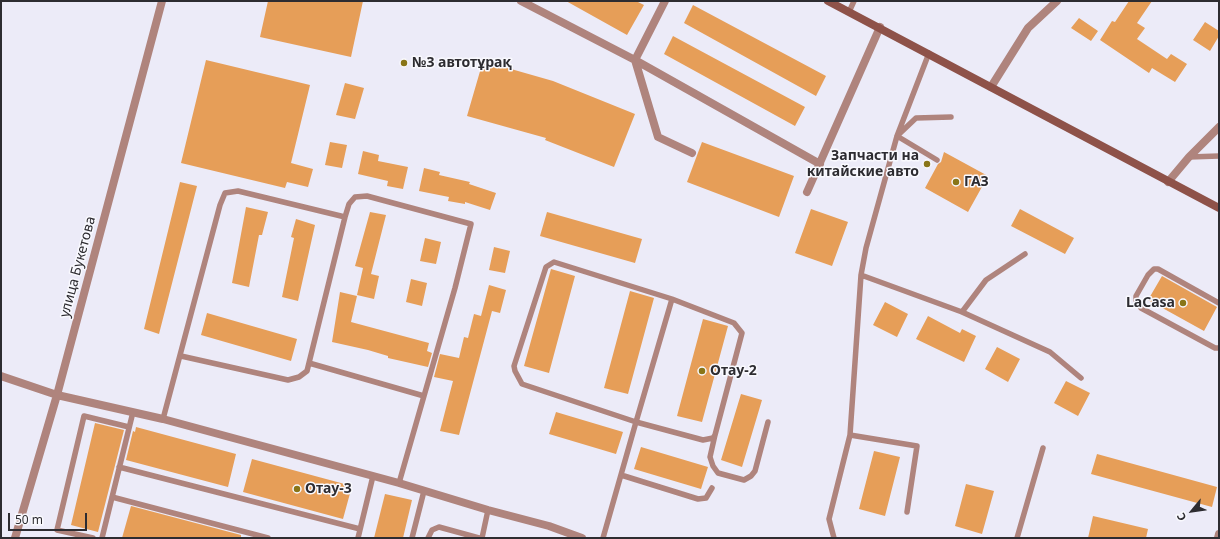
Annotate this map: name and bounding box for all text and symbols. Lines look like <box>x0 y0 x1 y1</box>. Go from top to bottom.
place label: №3 автотұрақ <box>412 55 512 71</box>
marker: №3 автотұрақ <box>399 58 409 68</box>
place label: Запчасти на китайские авто <box>807 148 919 180</box>
marker: Запчасти на китайские авто <box>922 159 932 169</box>
place label: ГАЗ <box>964 174 989 190</box>
marker: ГАЗ <box>951 177 961 187</box>
street label: улица Букетова <box>56 215 100 319</box>
place label: LaCasa <box>1126 295 1175 311</box>
marker: LaCasa <box>1178 298 1188 308</box>
place label: Отау-2 <box>710 363 757 379</box>
marker: Отау-2 <box>697 366 707 376</box>
place label: Отау-3 <box>305 481 352 497</box>
marker: Отау-3 <box>292 484 302 494</box>
north arrow <box>1172 491 1212 531</box>
scale bar <box>10 505 89 531</box>
text: С <box>1173 510 1189 524</box>
text: 50 m <box>15 511 43 528</box>

